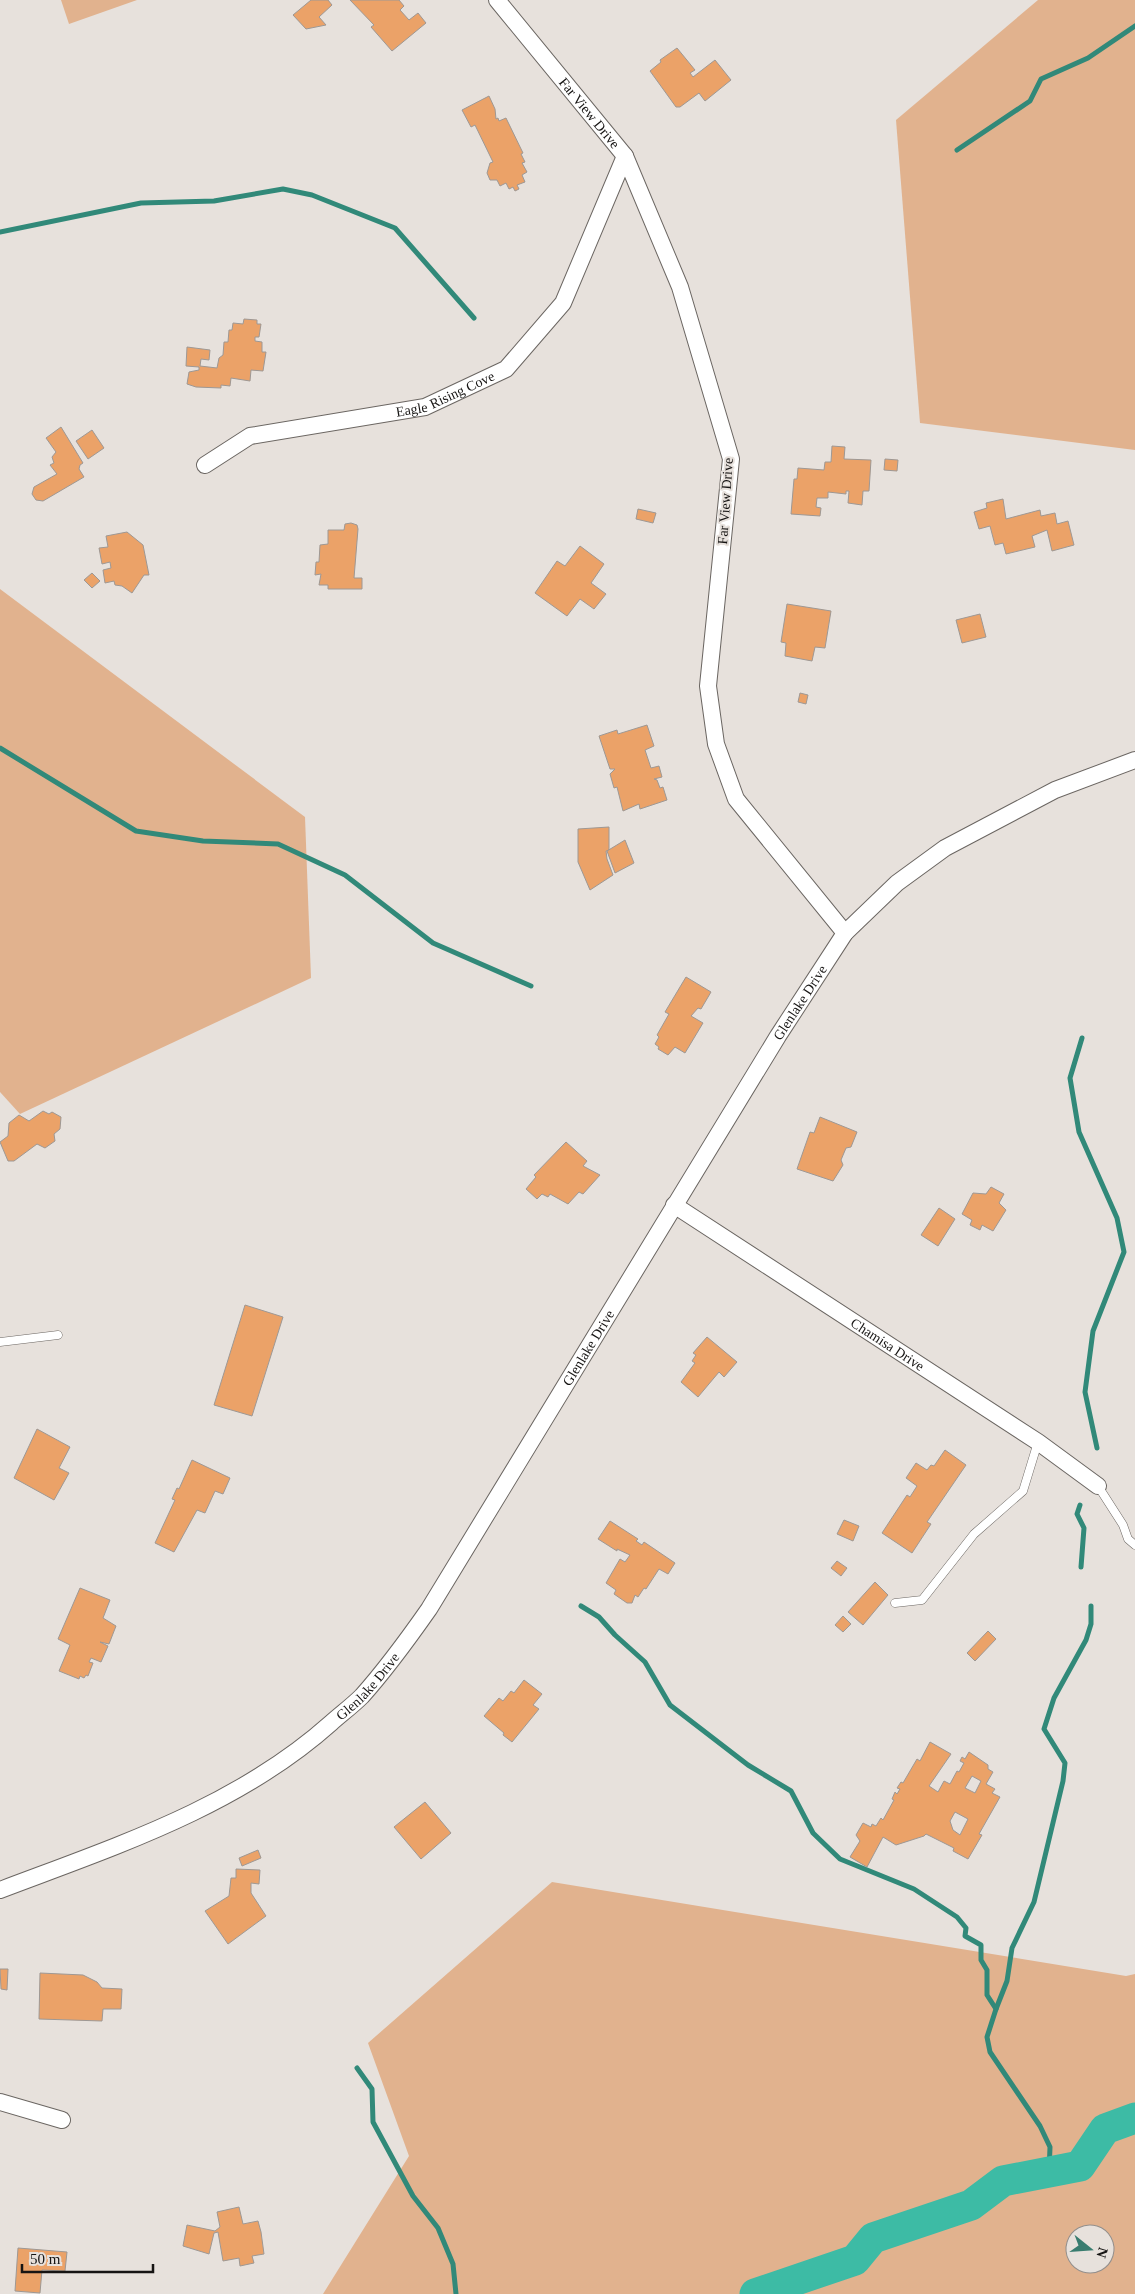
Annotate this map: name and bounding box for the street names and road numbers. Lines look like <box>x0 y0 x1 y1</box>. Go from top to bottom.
street label: Far View Drive <box>556 75 623 152</box>
street label: Eagle Rising Cove <box>395 369 497 420</box>
street label: Far View Drive <box>715 457 736 545</box>
street label: Glenlake Drive <box>771 963 830 1043</box>
street label: Glenlake Drive <box>560 1307 617 1389</box>
street label: Chamisa Drive <box>848 1315 927 1374</box>
street label: Glenlake Drive <box>333 1650 402 1723</box>

